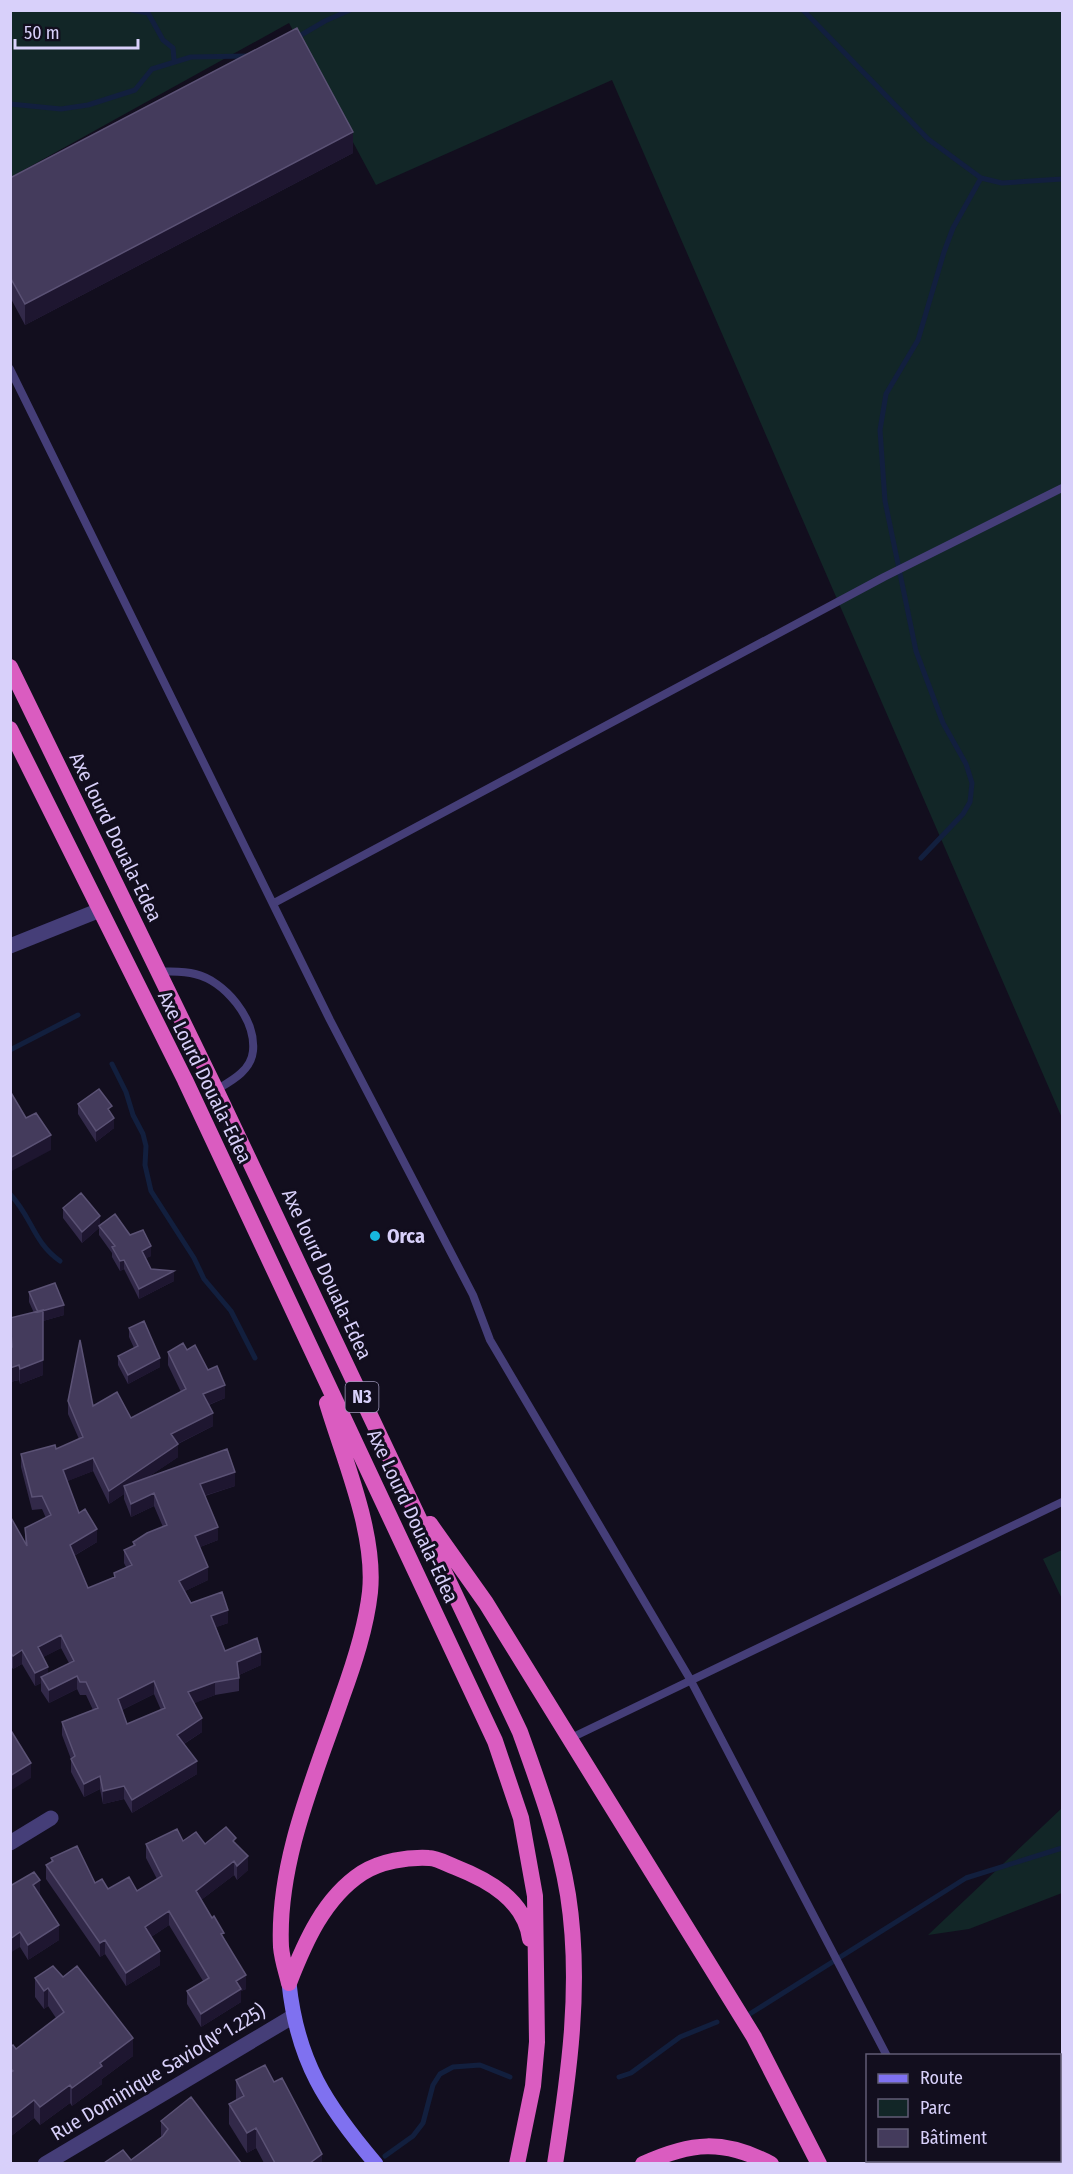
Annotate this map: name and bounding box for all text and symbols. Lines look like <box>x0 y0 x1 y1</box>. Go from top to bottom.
scale bar <box>15 12 138 50</box>
text: 50 m <box>24 22 60 44</box>
street label: Axe lourd Douala-Edea <box>65 748 167 926</box>
street label: Axe Lourd Douala-Edea <box>153 987 257 1167</box>
street label: Axe lourd Douala-Edea <box>277 1185 377 1363</box>
place label: Orca <box>387 1224 425 1248</box>
marker: Orca <box>368 1229 382 1243</box>
road number: N3 <box>346 1382 378 1412</box>
street label: Axe Lourd Douala-Edea <box>362 1426 464 1606</box>
street label: Rue Dominique Savio(N°1.225) <box>46 1998 270 2146</box>
legend <box>866 2054 1061 2162</box>
text: Route <box>920 2067 963 2089</box>
text: Parc <box>920 2097 951 2119</box>
text: Bâtiment <box>920 2127 987 2149</box>

